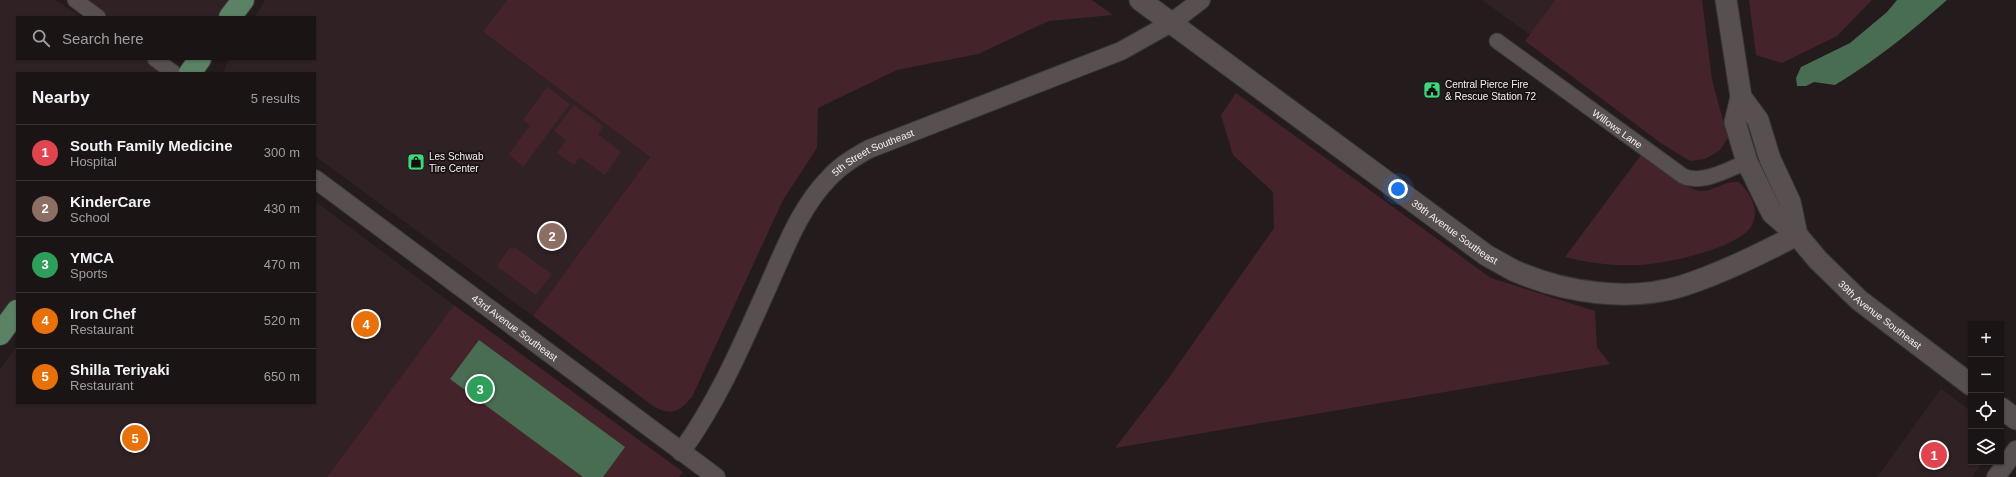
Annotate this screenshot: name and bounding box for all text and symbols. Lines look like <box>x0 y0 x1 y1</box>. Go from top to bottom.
search box <box>16 16 316 60</box>
icon: search <box>30 27 52 49</box>
text: Search here <box>62 30 144 47</box>
place label: Central Pierce Fire & Rescue Station 72 <box>1445 79 1537 102</box>
public building icon: Central Pierce Fire & Rescue Station 72 <box>1422 80 1442 100</box>
text: Nearby <box>32 88 90 107</box>
text: 5 results <box>251 91 300 106</box>
street label: Willows Lane <box>1590 107 1645 151</box>
street label: 5th Street Southeast <box>830 127 916 178</box>
text: South Family Medicine <box>70 137 233 154</box>
text: 1 <box>41 145 49 160</box>
text: 300 m <box>264 145 300 160</box>
place label: Les Schwab Tire Center <box>429 151 484 174</box>
shop icon: Les Schwab Tire Center <box>406 152 426 172</box>
text: Hospital <box>70 154 117 169</box>
your location <box>1388 179 1408 199</box>
text: KinderCare <box>70 193 151 210</box>
street label: 39th Avenue Southeast <box>1410 197 1500 267</box>
text: 2 <box>41 201 49 216</box>
text: 430 m <box>264 201 300 216</box>
text: School <box>70 210 110 225</box>
pin: 2 <box>539 221 565 251</box>
text: YMCA <box>70 249 114 266</box>
text: 3 <box>41 257 49 272</box>
text: 470 m <box>264 257 300 272</box>
text: Sports <box>70 266 108 281</box>
street label: 39th Avenue Southeast <box>1836 278 1924 352</box>
street label: 43rd Avenue Southeast <box>470 293 560 363</box>
text: Iron Chef <box>70 305 136 322</box>
pin: 4 <box>353 309 379 339</box>
text: 4 <box>41 313 49 328</box>
text: 520 m <box>264 313 300 328</box>
map controls <box>1968 321 2004 465</box>
button: + <box>1968 321 2004 357</box>
text: Restaurant <box>70 322 134 337</box>
button: − <box>1968 357 2004 393</box>
text: Shilla Teriyaki <box>70 361 170 378</box>
text: 5 <box>41 369 49 384</box>
text: 650 m <box>264 369 300 384</box>
pin: 3 <box>467 374 493 404</box>
text: Restaurant <box>70 378 134 393</box>
button: locate <box>1968 393 2004 429</box>
pin: 5 <box>122 423 148 453</box>
button: layers <box>1968 429 2004 465</box>
pin: 1 <box>1921 440 1947 470</box>

